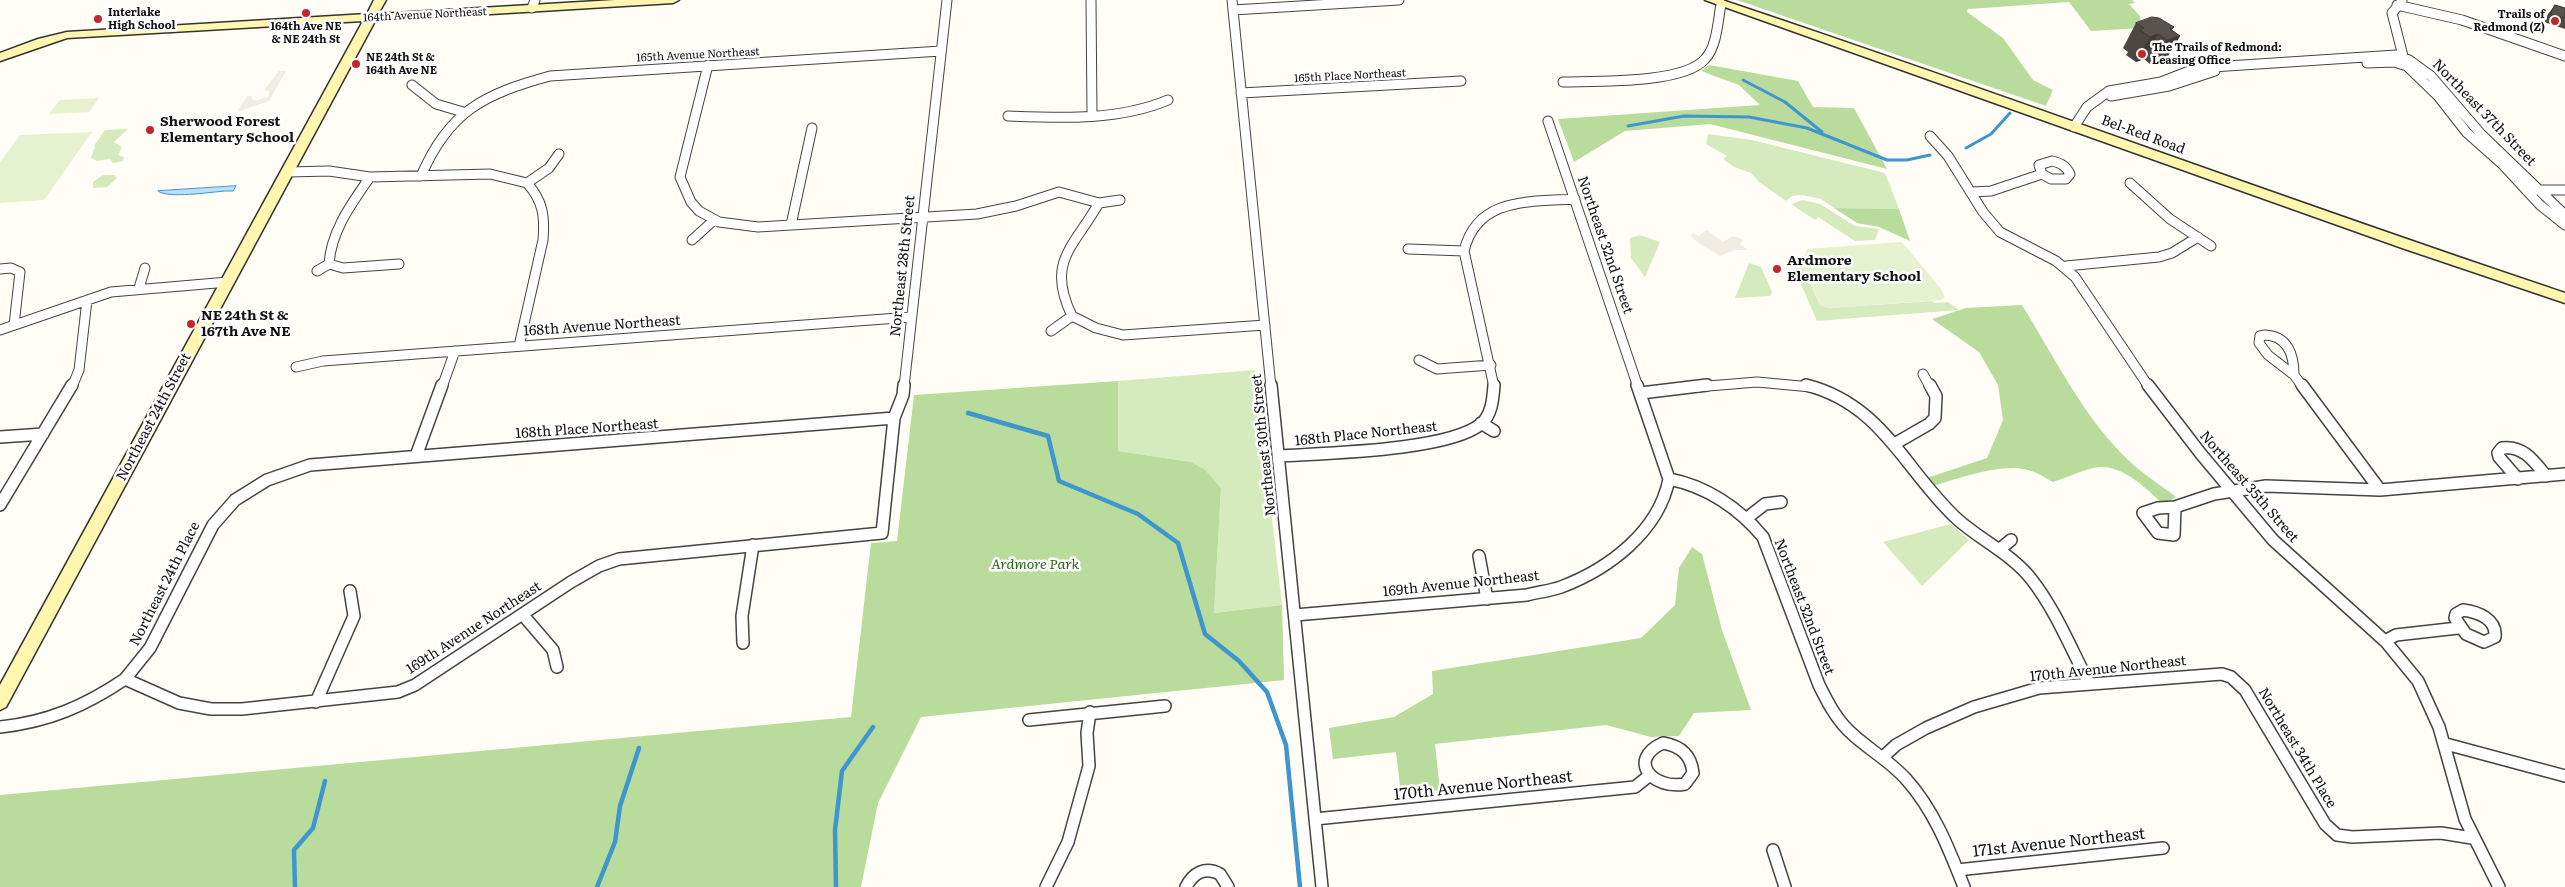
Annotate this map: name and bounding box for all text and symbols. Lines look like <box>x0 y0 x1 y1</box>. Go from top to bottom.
street label: 164th Avenue Northeast <box>363 5 487 25</box>
place label: Interlake High School <box>108 6 175 32</box>
marker: 164th Ave NE & NE 24th St <box>300 7 312 19</box>
place label: Trails of Redmond (Z) <box>2473 8 2545 34</box>
marker: Interlake High School <box>92 13 104 25</box>
marker: Trails of Redmond (Z) <box>2549 15 2561 27</box>
place label: 164th Ave NE & NE 24th St <box>270 20 342 46</box>
place label: The Trails of Redmond: Leasing Office <box>2152 41 2282 67</box>
street label: 165th Avenue Northeast <box>636 45 760 65</box>
marker: The Trails of Redmond: Leasing Office <box>2136 48 2148 60</box>
place label: NE 24th St & 164th Ave NE <box>366 51 437 77</box>
street label: Northeast 37th Street <box>2429 56 2539 170</box>
marker: NE 24th St & 164th Ave NE <box>350 58 362 70</box>
street label: 165th Place Northeast <box>1294 66 1406 86</box>
street label: Bel-Red Road <box>2099 112 2187 158</box>
place label: Sherwood Forest Elementary School <box>160 114 294 146</box>
marker: Sherwood Forest Elementary School <box>144 124 156 136</box>
street label: Northeast 32nd Street <box>1574 174 1636 316</box>
street label: Northeast 28th Street <box>887 194 919 338</box>
place label: Ardmore Elementary School <box>1787 253 1921 286</box>
marker: Ardmore Elementary School <box>1771 263 1783 275</box>
place label: NE 24th St & 167th Ave NE <box>201 308 291 341</box>
street label: 168th Avenue Northeast <box>523 312 681 340</box>
marker: NE 24th St & 167th Ave NE <box>185 318 197 330</box>
street label: Northeast 24th Street <box>113 350 195 484</box>
street label: Northeast 30th Street <box>1248 373 1280 517</box>
street label: 168th Place Northeast <box>515 416 659 442</box>
street label: 168th Place Northeast <box>1294 418 1438 450</box>
street label: Northeast 35th Street <box>2196 428 2302 546</box>
street label: Northeast 24th Place <box>126 519 204 649</box>
street label: Northeast 32nd Street <box>1770 536 1838 678</box>
park label: Ardmore Park <box>991 557 1079 573</box>
street label: 169th Avenue Northeast <box>1382 567 1540 601</box>
street label: 169th Avenue Northeast <box>403 578 545 678</box>
street label: 170th Avenue Northeast <box>2029 652 2187 686</box>
street label: Northeast 34th Place <box>2254 685 2340 811</box>
street label: 170th Avenue Northeast <box>1393 767 1573 805</box>
street label: 171st Avenue Northeast <box>1972 824 2146 862</box>

